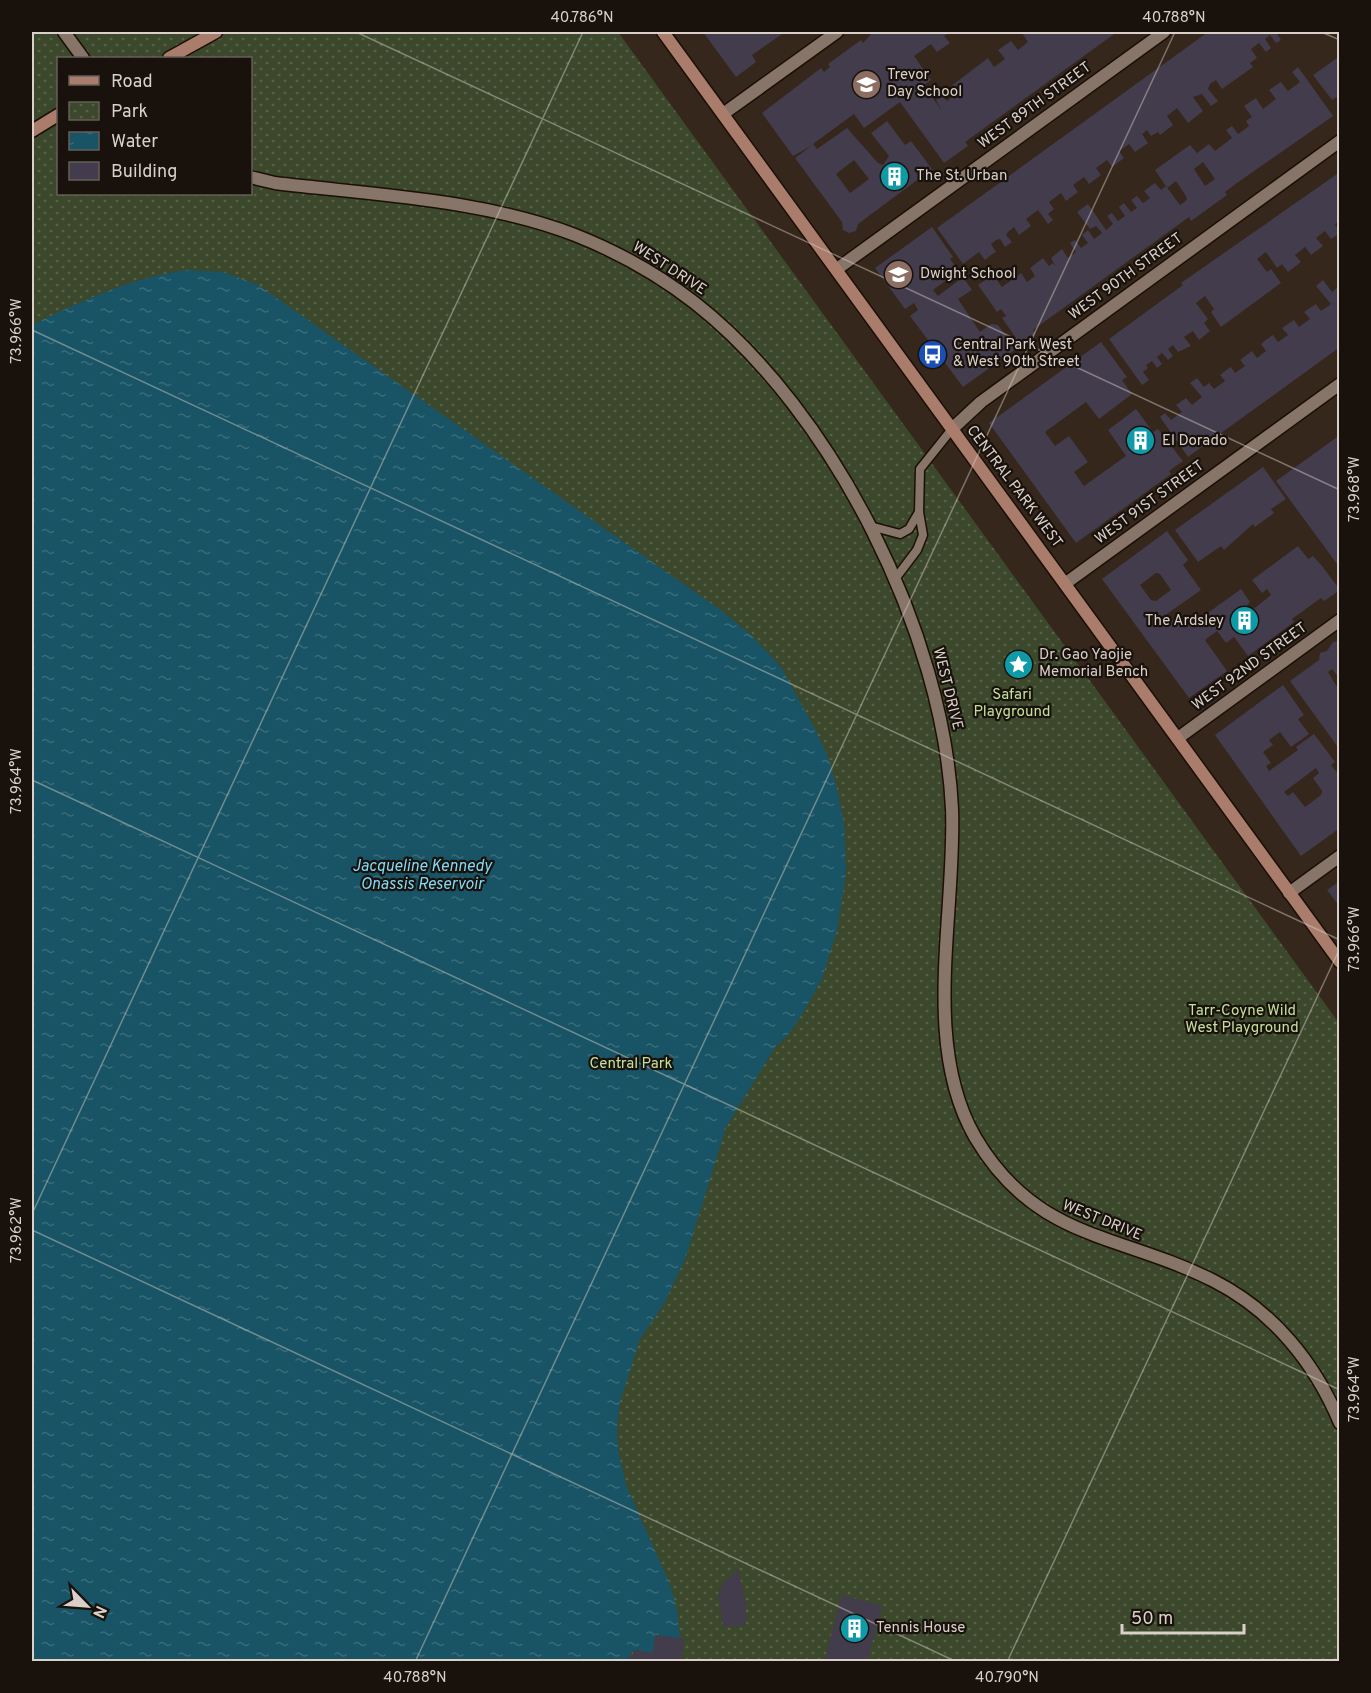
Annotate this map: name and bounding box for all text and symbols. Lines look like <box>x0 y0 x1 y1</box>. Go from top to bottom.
text: 40.786°N <box>550 9 614 28</box>
text: 40.788°N <box>1142 9 1206 28</box>
legend <box>57 57 252 195</box>
street label: WEST 89TH STREET <box>975 58 1095 154</box>
place label: Trevor Day School <box>887 66 962 102</box>
school or university icon: Trevor Day School <box>850 68 882 100</box>
text: Road <box>111 71 153 94</box>
text: Park <box>111 101 148 124</box>
text: Water <box>111 131 158 154</box>
building icon: The St. Urban <box>879 160 911 192</box>
text: Building <box>111 161 177 184</box>
place label: The St. Urban <box>916 167 1007 186</box>
street label: WEST 90TH STREET <box>1065 229 1187 325</box>
street label: WEST DRIVE <box>628 238 710 300</box>
school or university icon: Dwight School <box>883 258 915 290</box>
place label: Dwight School <box>920 265 1016 284</box>
text: 73.966°W <box>8 298 27 364</box>
place label: Central Park West & West 90th Street <box>953 336 1080 372</box>
bus stop icon: Central Park West & West 90th Street <box>916 338 948 370</box>
street label: CENTRAL PARK WEST <box>962 422 1066 552</box>
building icon: El Dorado <box>1125 425 1157 457</box>
place label: El Dorado <box>1162 432 1227 451</box>
text: 73.968°W <box>1346 456 1365 522</box>
street label: WEST 91ST STREET <box>1092 457 1208 549</box>
building icon: The Ardsley <box>1229 605 1261 637</box>
place label: The Ardsley <box>1145 612 1224 631</box>
street label: WEST 92ND STREET <box>1189 619 1311 715</box>
street label: WEST DRIVE <box>928 646 966 732</box>
place label: Dr. Gao Yaojie Memorial Bench <box>1039 646 1148 682</box>
place icon: Dr. Gao Yaojie Memorial Bench <box>1002 648 1034 680</box>
park label: Safari Playground <box>973 686 1051 722</box>
text: 73.964°W <box>8 748 27 814</box>
water label: Jacqueline Kennedy Onassis Reservoir <box>352 857 494 895</box>
text: 73.966°W <box>1346 906 1365 972</box>
park label: Tarr-Coyne Wild West Playground <box>1185 1002 1299 1038</box>
park label: Central Park <box>589 1055 673 1074</box>
street label: WEST DRIVE <box>1059 1196 1145 1246</box>
text: 73.962°W <box>8 1197 27 1263</box>
text: 73.964°W <box>1346 1356 1365 1422</box>
north arrow <box>57 1576 117 1636</box>
scale bar <box>1122 1597 1244 1635</box>
text: N <box>87 1602 110 1621</box>
text: 50 m <box>1131 1608 1173 1631</box>
building icon: Tennis House <box>839 1612 871 1644</box>
place label: Tennis House <box>876 1619 965 1638</box>
text: 40.788°N <box>383 1669 447 1688</box>
text: 40.790°N <box>975 1669 1039 1688</box>

